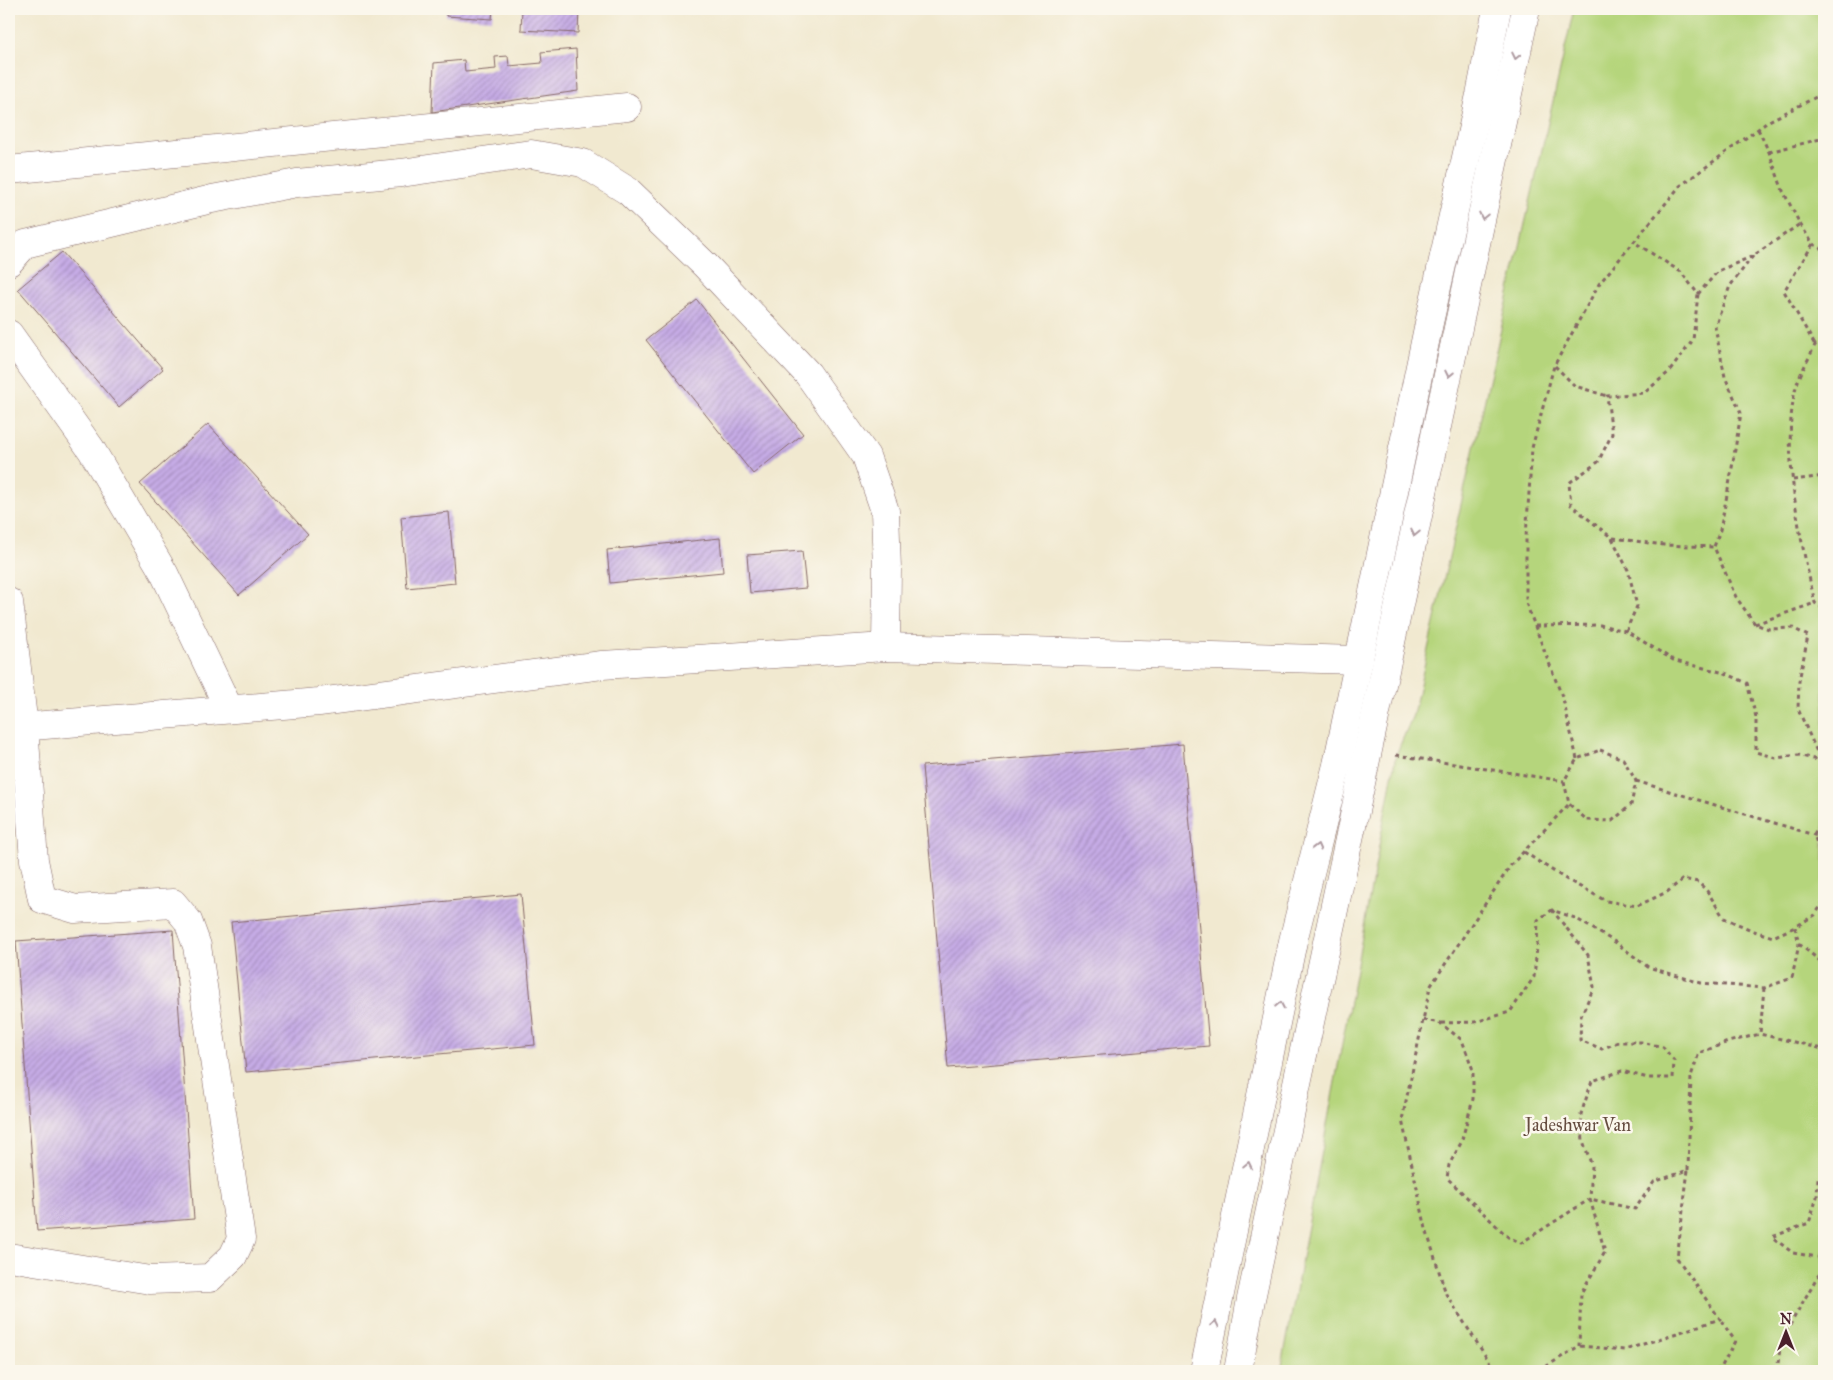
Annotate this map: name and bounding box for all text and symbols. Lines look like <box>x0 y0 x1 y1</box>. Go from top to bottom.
one-way arrow <box>1511 52 1522 61</box>
one-way arrow <box>1478 211 1488 220</box>
one-way arrow <box>1444 370 1455 379</box>
one-way arrow <box>1410 529 1421 538</box>
one-way arrow <box>1311 842 1322 851</box>
one-way arrow <box>1275 1001 1285 1010</box>
park label: Jadeshwar Van <box>1523 1114 1631 1137</box>
one-way arrow <box>1242 1160 1253 1169</box>
north arrow <box>1760 1308 1810 1358</box>
text: N <box>1780 1311 1792 1328</box>
one-way arrow <box>1209 1319 1219 1328</box>

